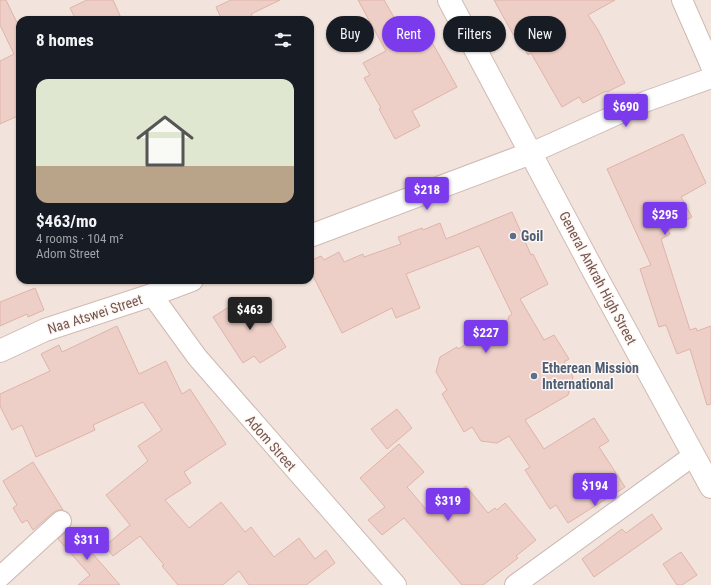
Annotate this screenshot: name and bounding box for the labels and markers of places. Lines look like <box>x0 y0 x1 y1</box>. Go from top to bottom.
pin: $690 <box>602 94 650 128</box>
pin: $218 <box>403 177 451 211</box>
pin: $295 <box>641 202 689 236</box>
place label: Goil <box>521 228 543 244</box>
marker: Goil <box>508 231 518 241</box>
pin: $463 <box>226 297 274 331</box>
pin: $227 <box>462 320 510 354</box>
place label: Etherean Mission International <box>542 360 639 392</box>
marker: Etherean Mission International <box>529 371 539 381</box>
pin: $194 <box>571 473 619 507</box>
pin: $319 <box>424 488 472 522</box>
pin: $311 <box>63 527 111 561</box>

